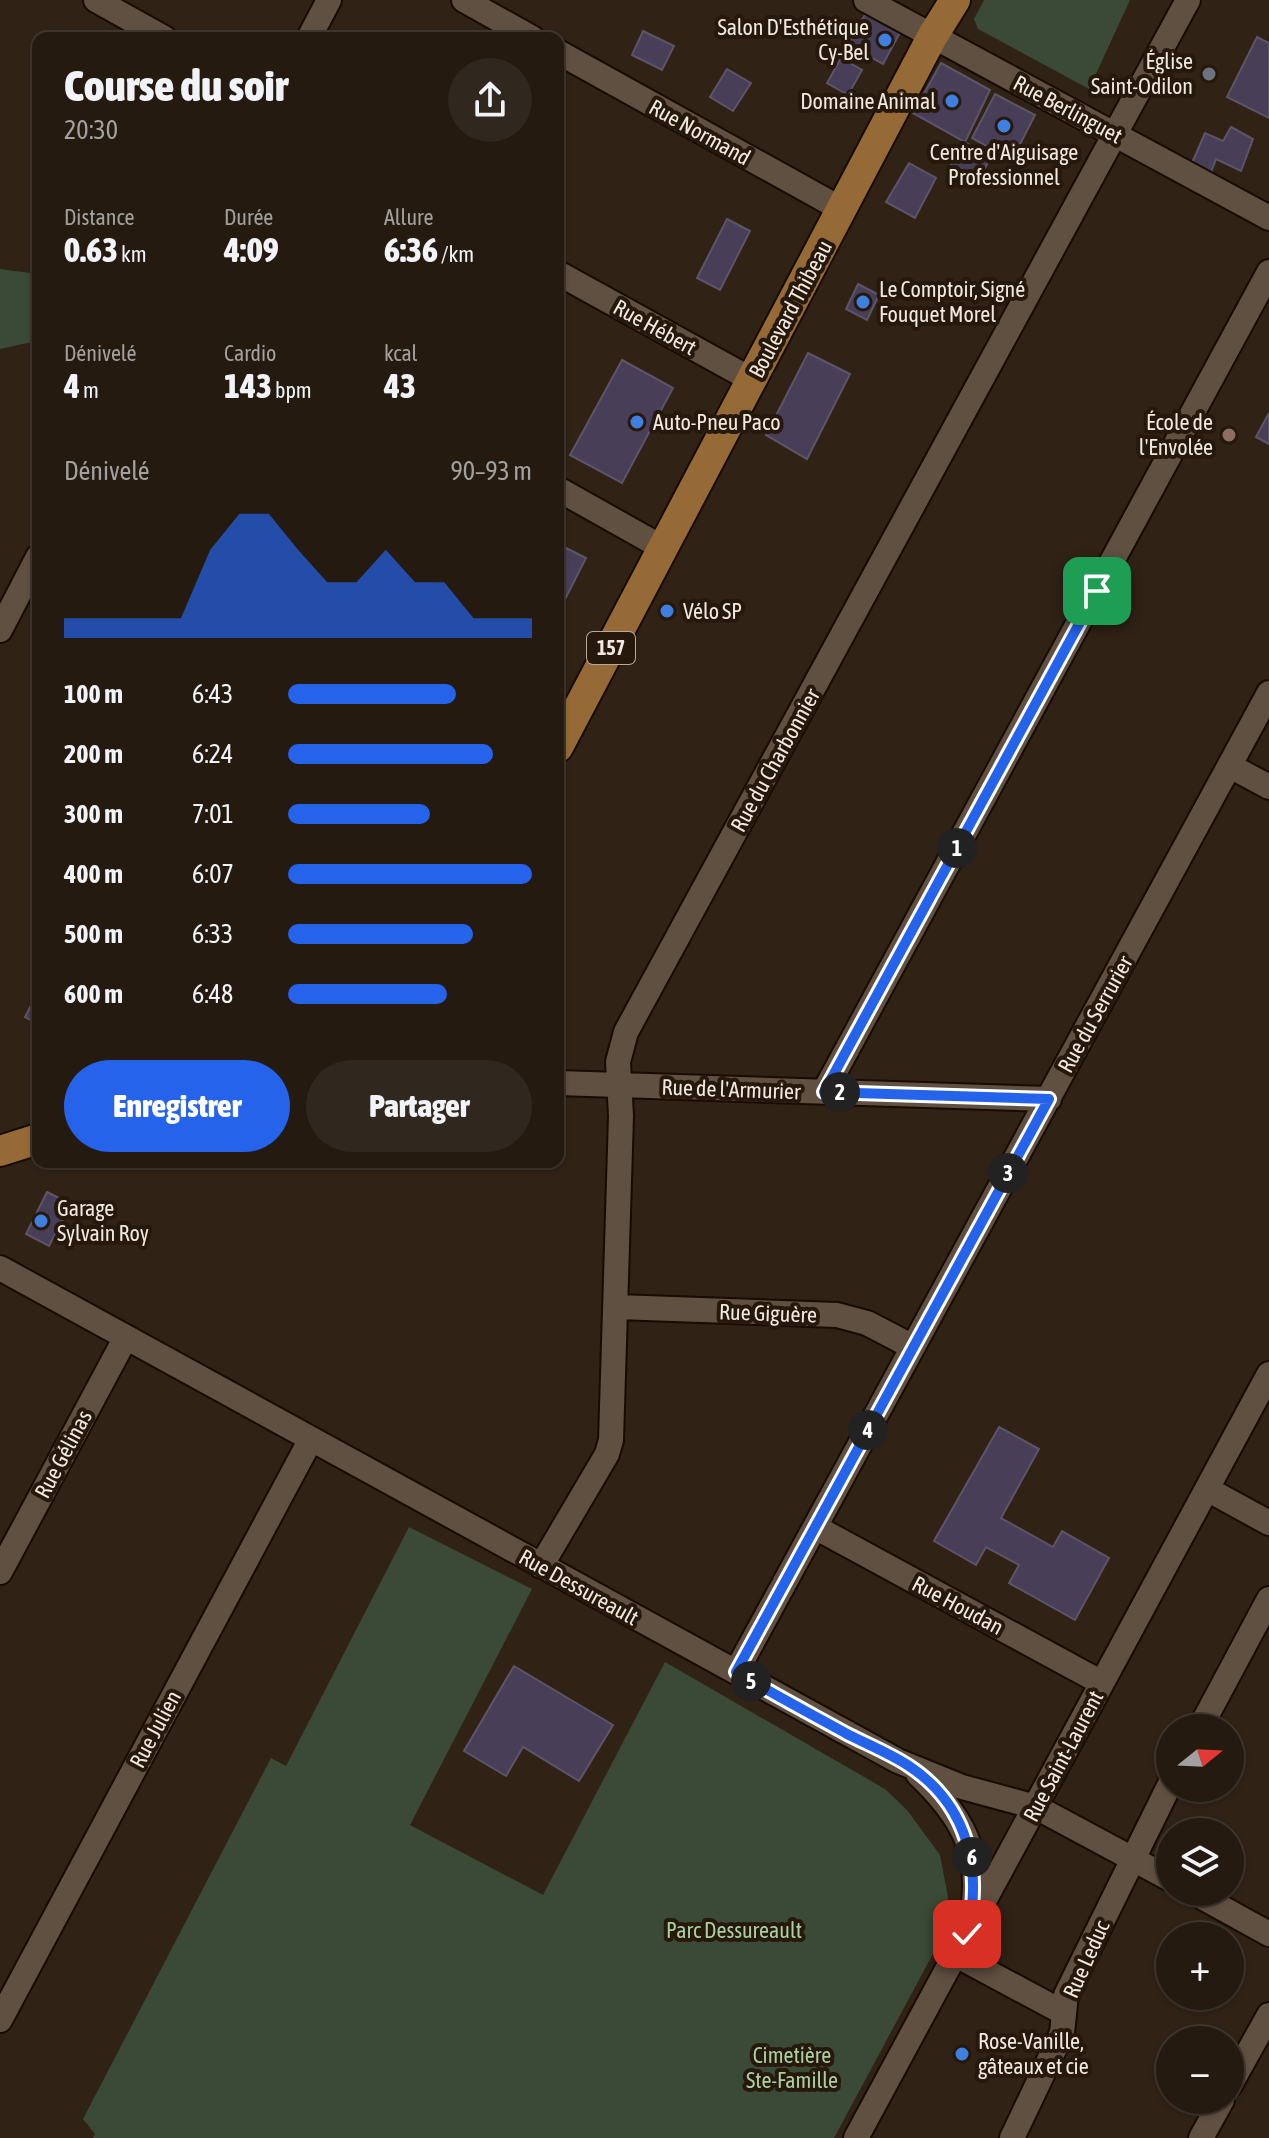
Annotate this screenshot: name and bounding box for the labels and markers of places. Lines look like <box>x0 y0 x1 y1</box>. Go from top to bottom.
place label: Salon D'Esthétique Cy-Bel <box>717 14 869 65</box>
marker: Salon D'Esthétique Cy-Bel <box>876 31 894 49</box>
place label: Église Saint-Odilon <box>1091 48 1193 99</box>
marker: Église Saint-Odilon <box>1200 65 1218 83</box>
place label: Domaine Animal <box>800 88 936 114</box>
marker: Domaine Animal <box>943 92 961 110</box>
marker: Centre d'Aiguisage Professionnel <box>995 117 1013 135</box>
place label: Centre d'Aiguisage Professionnel <box>930 139 1078 190</box>
place label: Le Comptoir, Signé Fouquet Morel <box>879 276 1025 327</box>
marker: Le Comptoir, Signé Fouquet Morel <box>854 293 872 311</box>
place label: Auto-Pneu Paco <box>653 409 781 435</box>
place label: École de l'Envolée <box>1139 409 1213 460</box>
marker: Auto-Pneu Paco <box>628 413 646 431</box>
marker: École de l'Envolée <box>1220 426 1238 444</box>
pin <box>1063 557 1131 625</box>
place label: Vélo SP <box>683 598 742 624</box>
marker: Vélo SP <box>658 602 676 620</box>
pin: 1 <box>937 828 977 868</box>
pin: 2 <box>820 1072 860 1112</box>
pin: 3 <box>988 1153 1028 1193</box>
place label: Garage Sylvain Roy <box>57 1195 149 1246</box>
marker: Garage Sylvain Roy <box>32 1212 50 1230</box>
pin: 4 <box>848 1410 888 1450</box>
pin: 5 <box>731 1661 771 1701</box>
pin: 6 <box>952 1837 992 1877</box>
pin <box>933 1900 1001 1968</box>
place label: Rose-Vanille, gâteaux et cie <box>978 2028 1089 2079</box>
marker: Rose-Vanille, gâteaux et cie <box>953 2045 971 2063</box>

